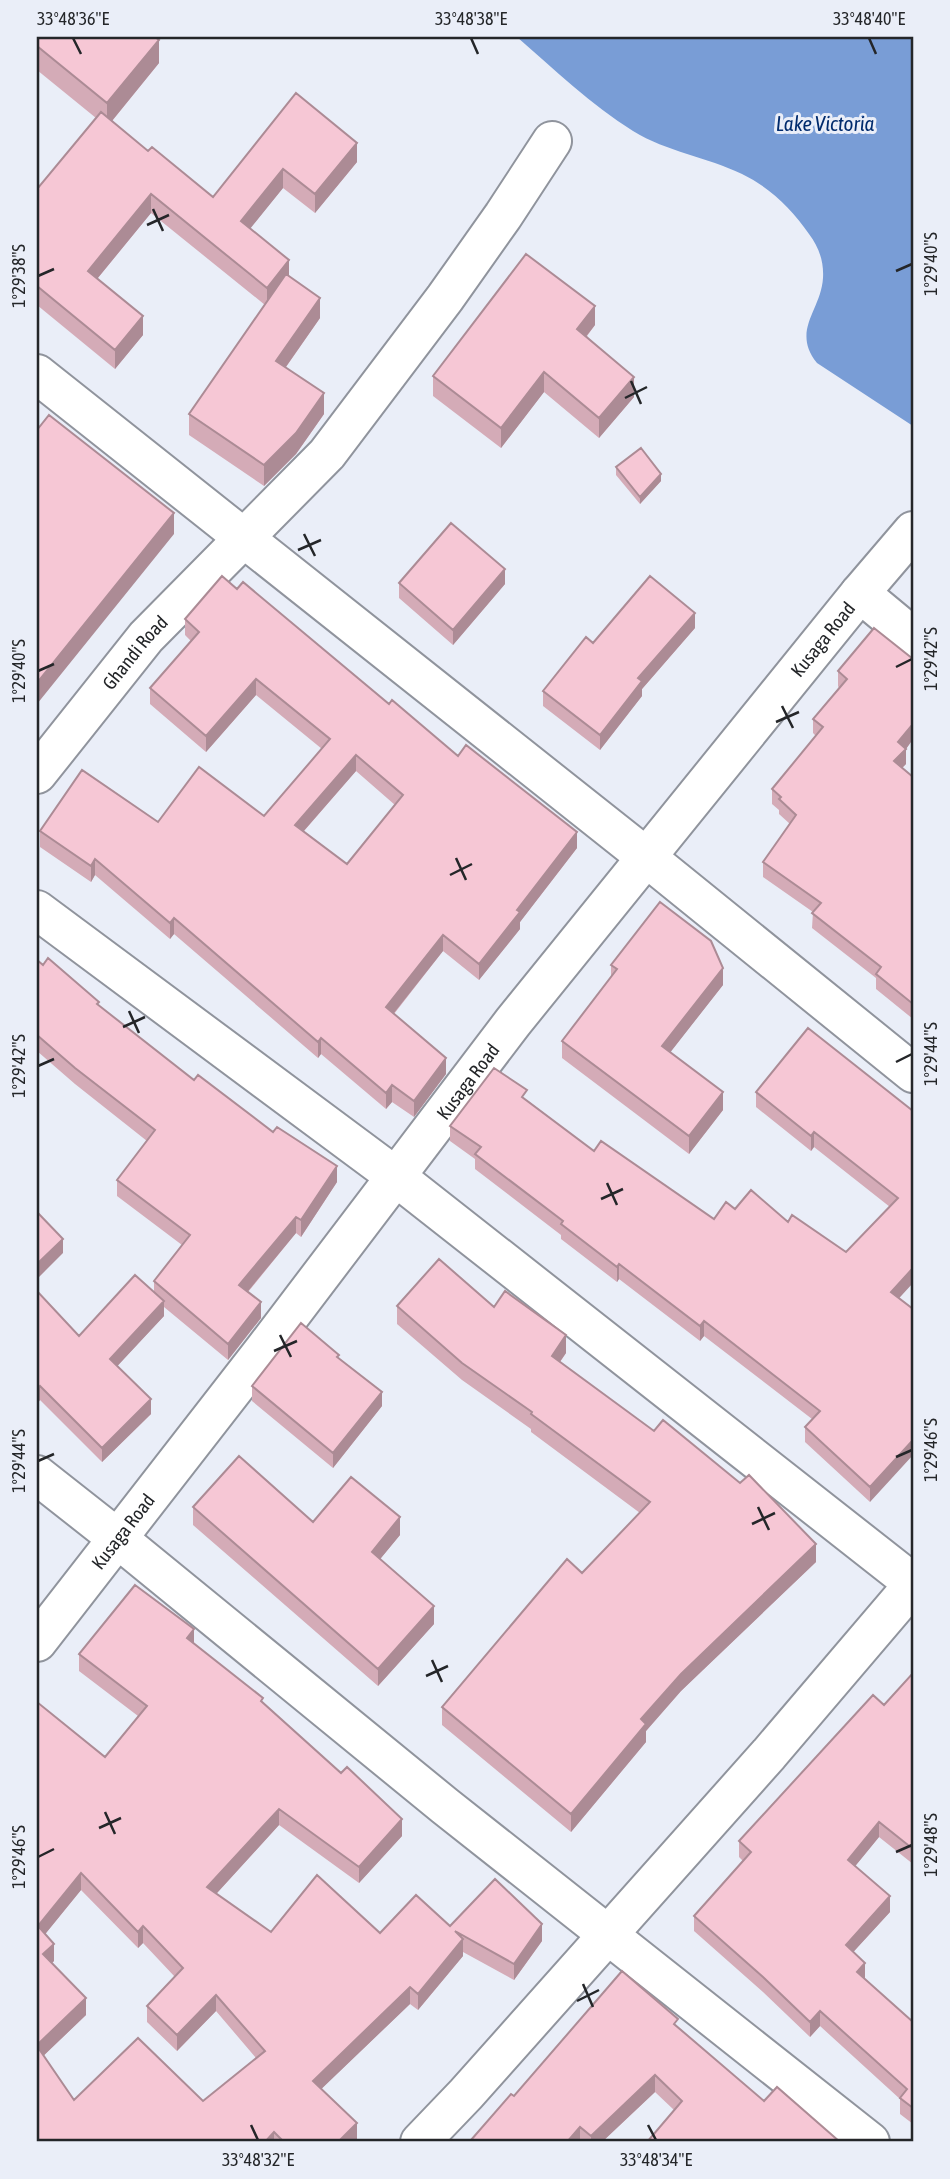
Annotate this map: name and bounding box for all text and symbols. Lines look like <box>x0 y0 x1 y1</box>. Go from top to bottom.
text: 33°48'36"E <box>37 8 109 29</box>
text: 33°48'38"E <box>435 8 507 29</box>
text: 33°48'40"E <box>833 8 905 29</box>
water label: Lake Victoria <box>776 111 874 135</box>
text: 1°29'40"S <box>920 232 941 296</box>
text: 1°29'38"S <box>8 244 29 308</box>
street label: Kusaga Road <box>786 598 859 681</box>
street label: Ghandi Road <box>98 611 172 694</box>
text: 1°29'42"S <box>920 627 941 691</box>
text: 1°29'40"S <box>8 639 29 703</box>
text: 1°29'44"S <box>920 1022 941 1086</box>
text: 1°29'42"S <box>8 1034 29 1098</box>
street label: Kusaga Road <box>432 1039 504 1124</box>
text: 1°29'46"S <box>920 1418 941 1482</box>
text: 1°29'44"S <box>8 1429 29 1493</box>
street label: Kusaga Road <box>87 1489 159 1574</box>
text: 1°29'48"S <box>920 1813 941 1877</box>
text: 1°29'46"S <box>8 1825 29 1889</box>
text: 33°48'32"E <box>222 2149 294 2170</box>
text: 33°48'34"E <box>620 2149 692 2170</box>

